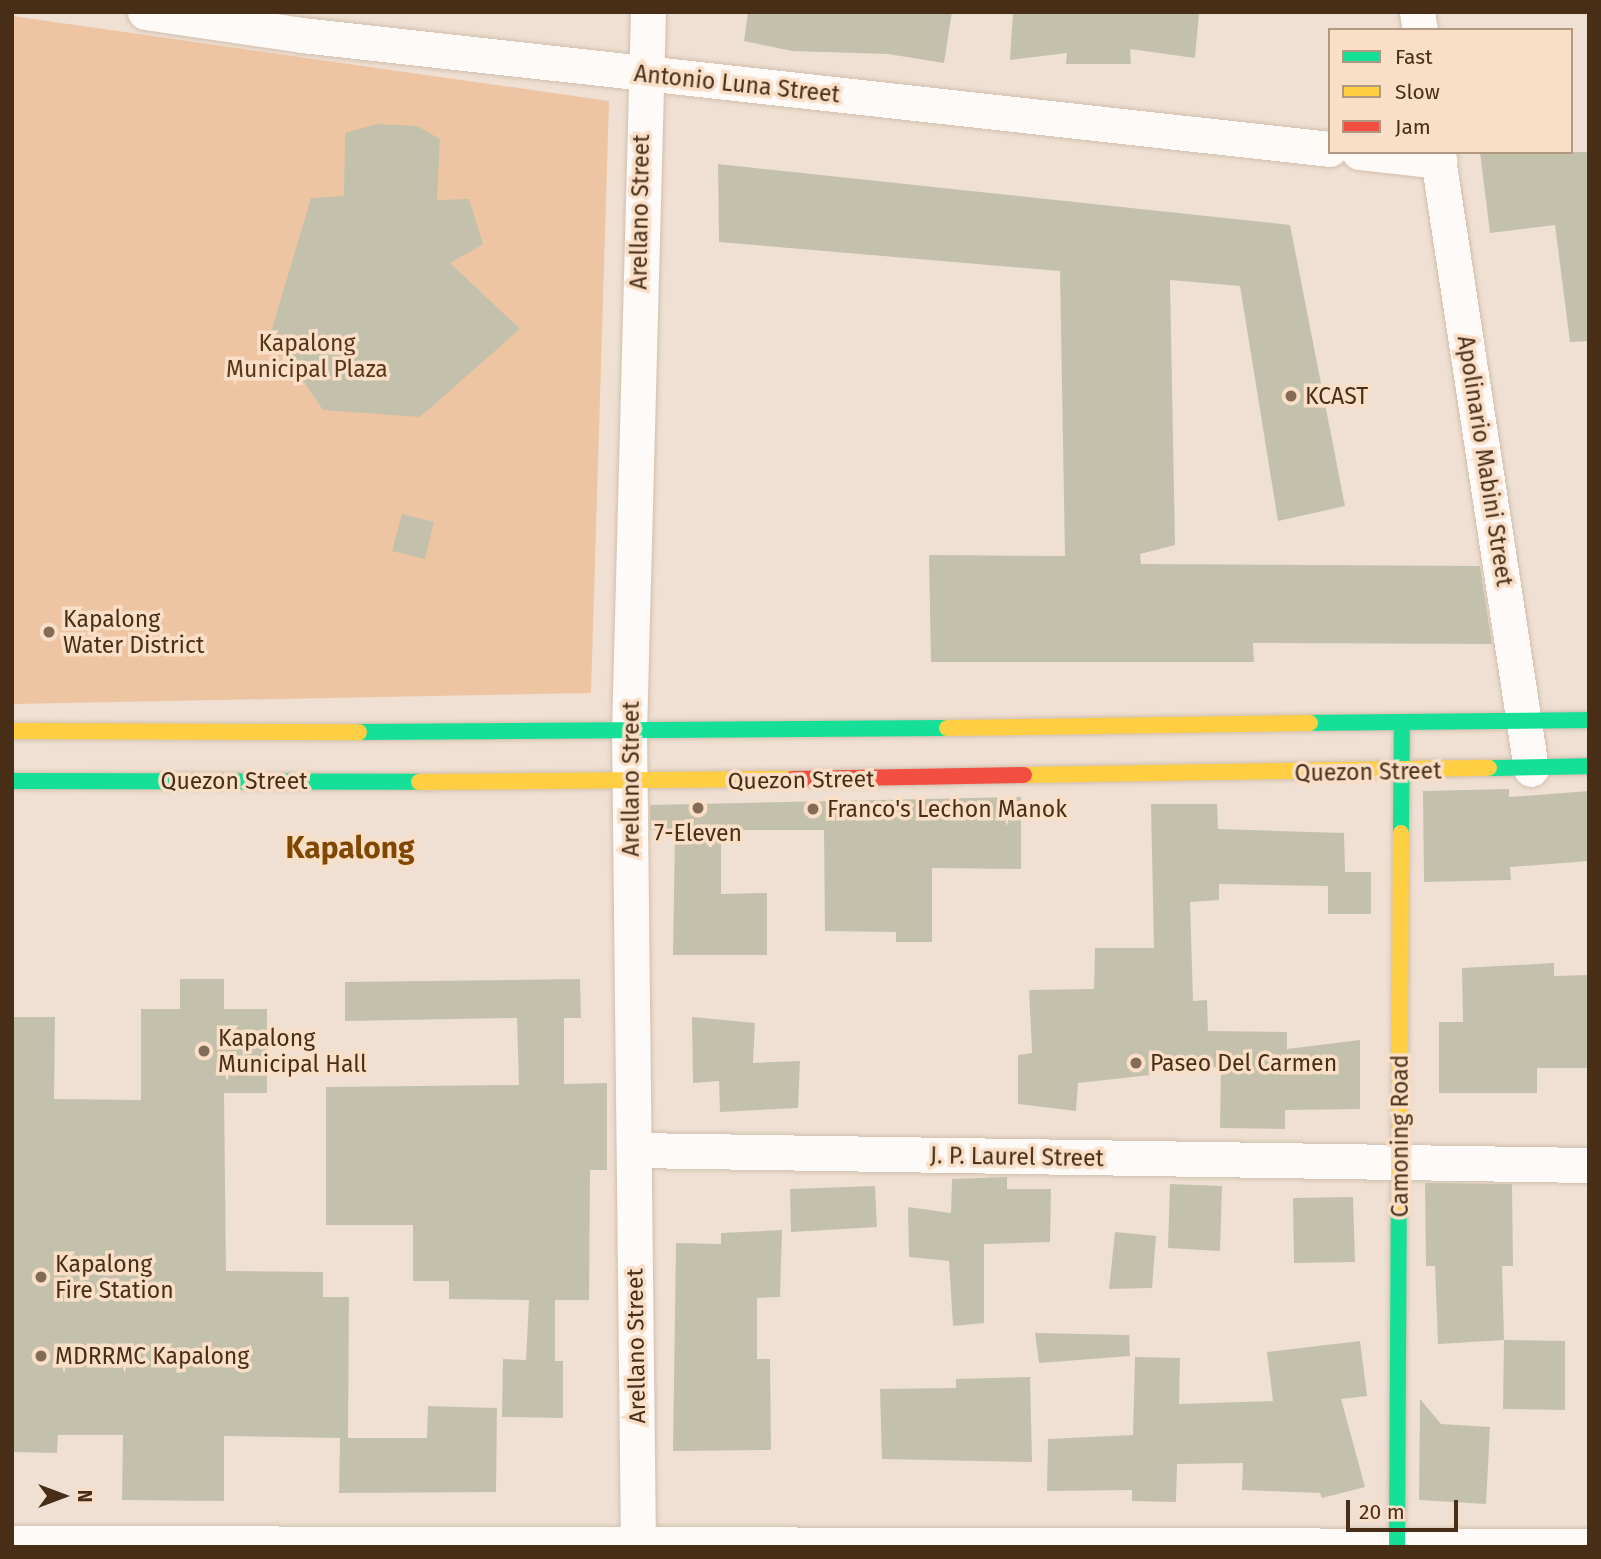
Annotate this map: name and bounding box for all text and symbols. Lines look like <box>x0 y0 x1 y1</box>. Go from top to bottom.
legend <box>1328 28 1573 154</box>
text: Fast <box>1395 44 1433 70</box>
street label: Antonio Luna Street <box>633 59 841 109</box>
text: Slow <box>1395 79 1440 105</box>
text: Jam <box>1395 114 1431 140</box>
street label: Arellano Street <box>625 134 655 290</box>
park label: Kapalong Municipal Plaza <box>226 329 388 383</box>
street label: Apolinario Mabini Street <box>1452 334 1518 588</box>
place label: KCAST <box>1305 382 1368 410</box>
marker: KCAST <box>1283 388 1299 404</box>
place label: Kapalong Water District <box>63 605 204 659</box>
marker: Kapalong Water District <box>41 624 57 640</box>
street label: Arellano Street <box>617 701 645 857</box>
street label: Quezon Street <box>1294 757 1442 787</box>
street label: Quezon Street <box>727 765 875 795</box>
street label: Quezon Street <box>161 767 307 795</box>
place label: Franco's Lechon Manok <box>827 795 1067 823</box>
marker: 7-Eleven <box>690 800 706 816</box>
marker: Franco's Lechon Manok <box>805 801 821 817</box>
place label: 7-Eleven <box>654 819 742 847</box>
district label: Kapalong <box>285 830 415 866</box>
place label: Kapalong Municipal Hall <box>218 1024 367 1078</box>
marker: Kapalong Municipal Hall <box>196 1043 212 1059</box>
place label: Paseo Del Carmen <box>1150 1049 1337 1077</box>
marker: Paseo Del Carmen <box>1128 1055 1144 1071</box>
street label: Camoning Road <box>1386 1055 1414 1217</box>
street label: J. P. Laurel Street <box>930 1142 1104 1172</box>
place label: Kapalong Fire Station <box>55 1250 174 1304</box>
street label: Arellano Street <box>621 1268 651 1424</box>
marker: Kapalong Fire Station <box>33 1269 49 1285</box>
place label: MDRRMC Kapalong <box>55 1342 249 1370</box>
marker: MDRRMC Kapalong <box>33 1348 49 1364</box>
north arrow <box>28 1461 98 1531</box>
scale bar <box>1349 1486 1461 1530</box>
text: N <box>73 1490 96 1502</box>
text: 20 m <box>1359 1499 1405 1525</box>

